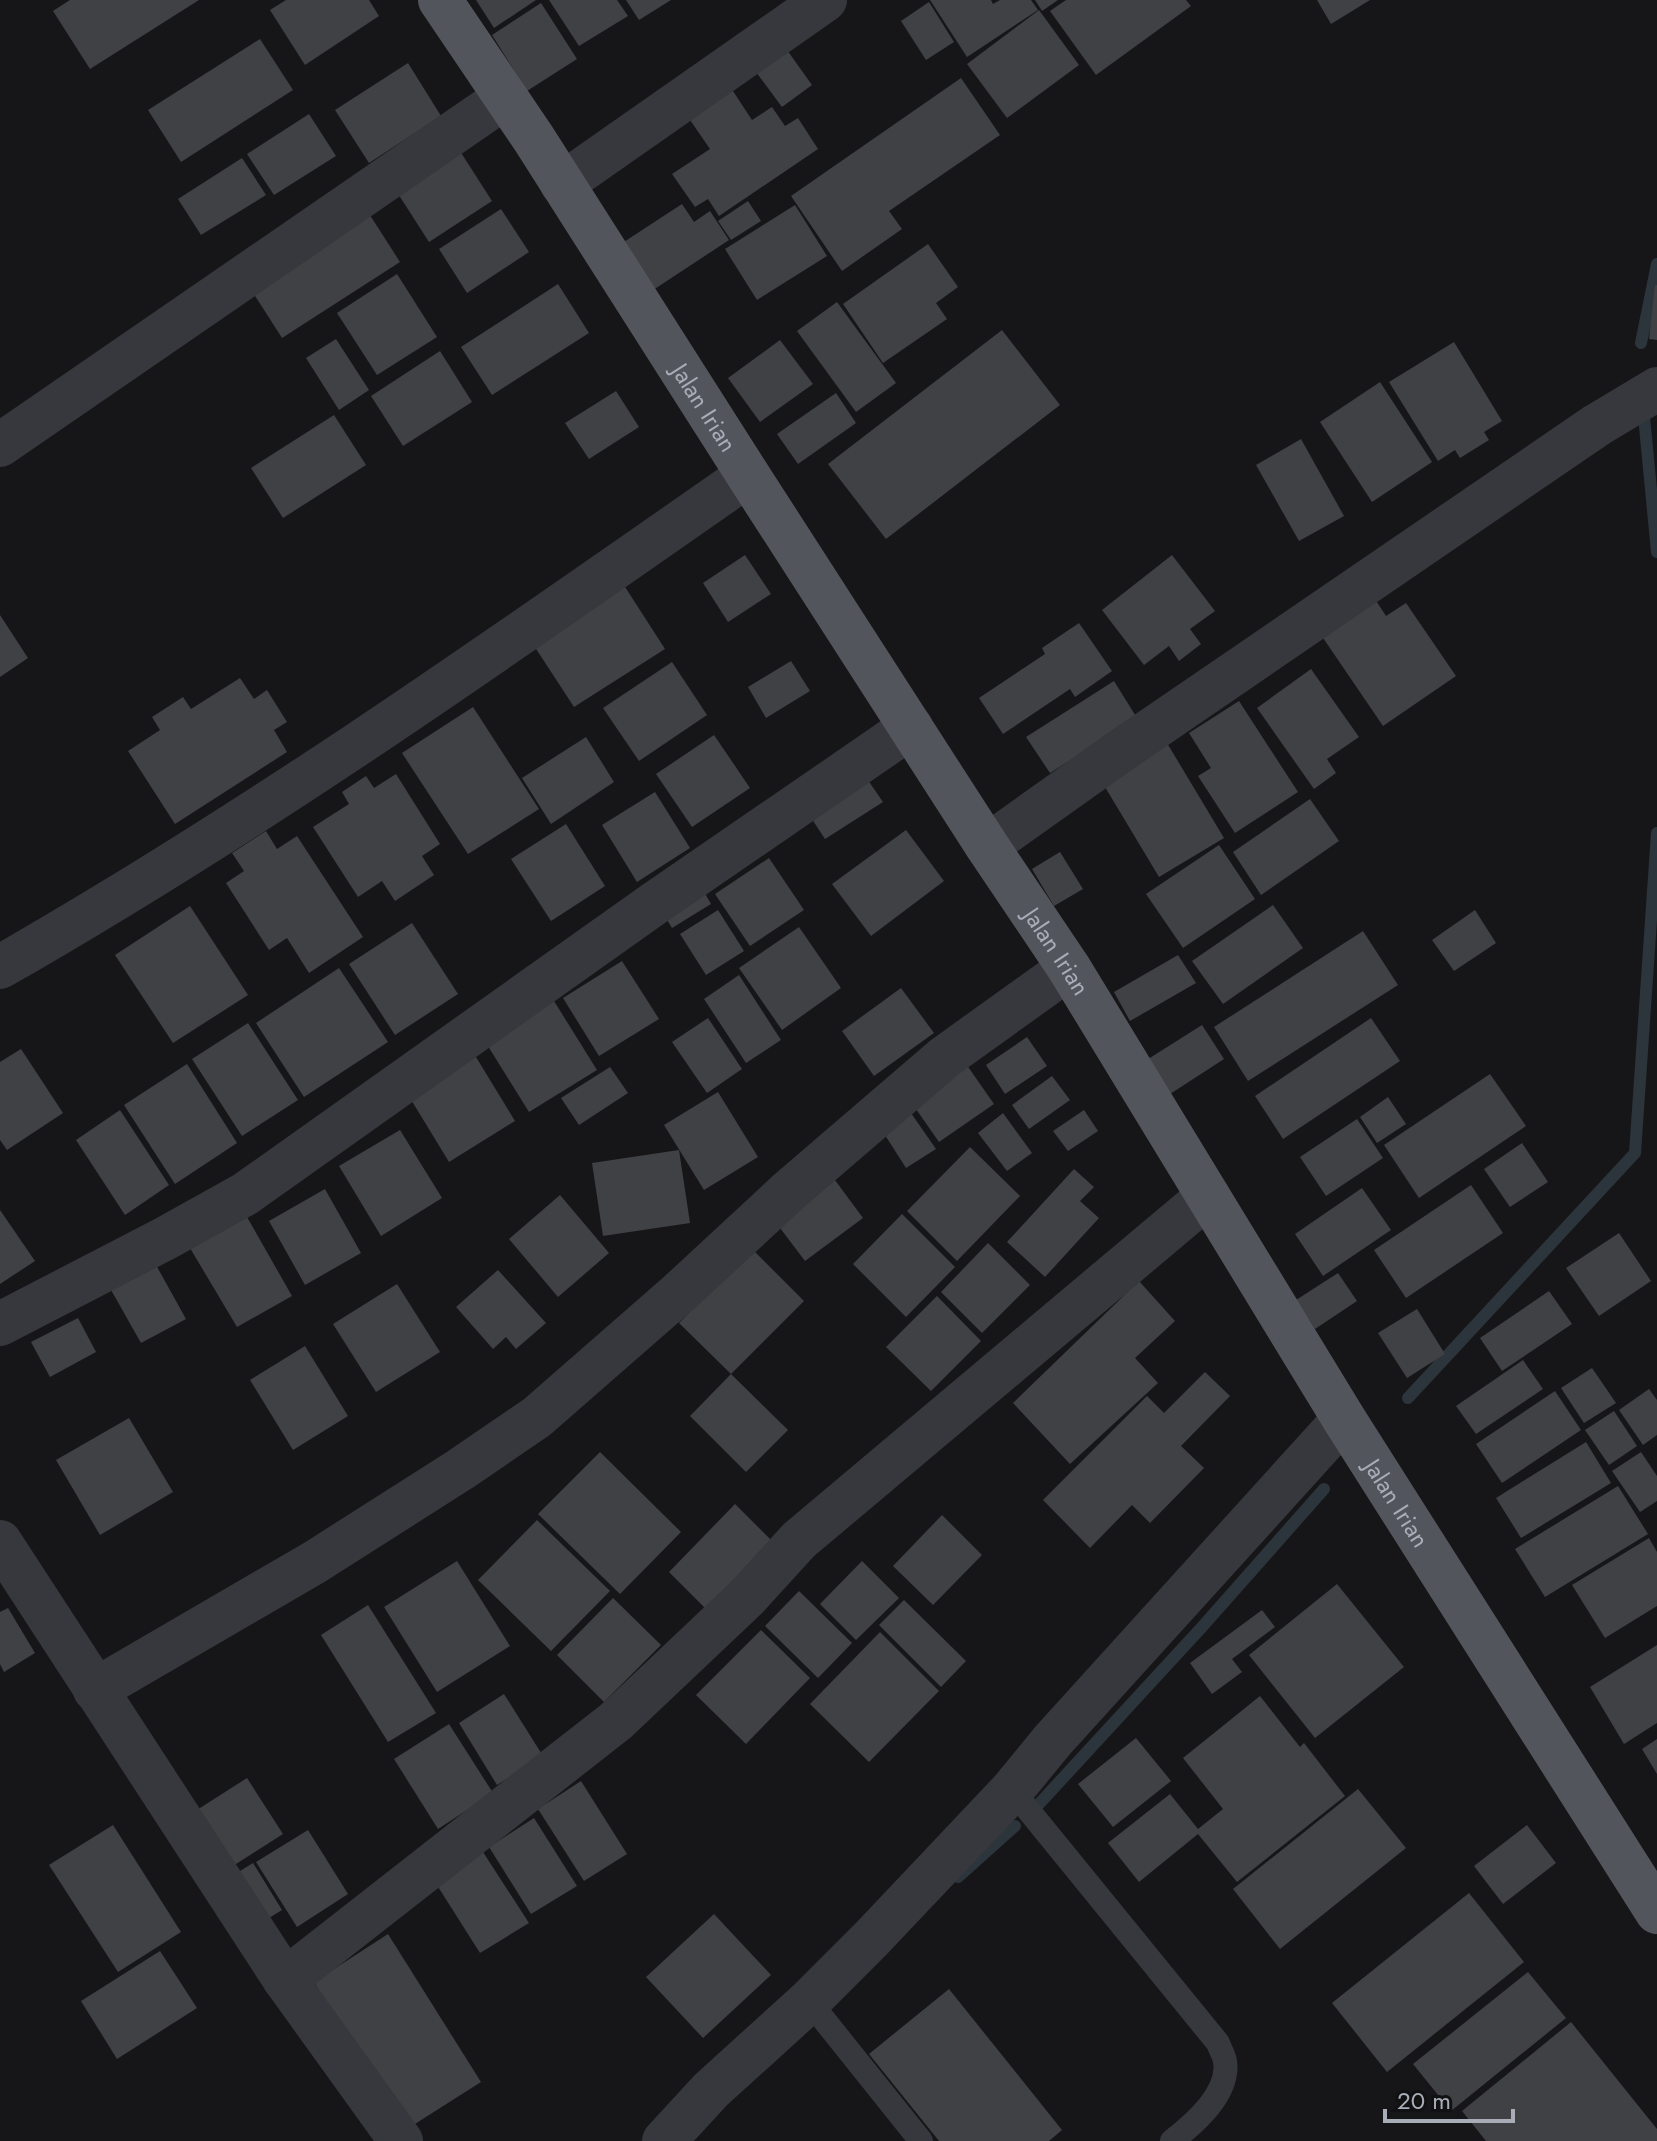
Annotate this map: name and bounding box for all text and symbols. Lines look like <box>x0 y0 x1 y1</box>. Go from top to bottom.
street label: Jalan Irian <box>662 354 746 458</box>
street label: Jalan Irian <box>1014 898 1099 1002</box>
street label: Jalan Irian <box>1354 1449 1438 1554</box>
scale bar <box>1385 2073 1513 2123</box>
text: 20 m <box>1397 2083 1451 2118</box>

